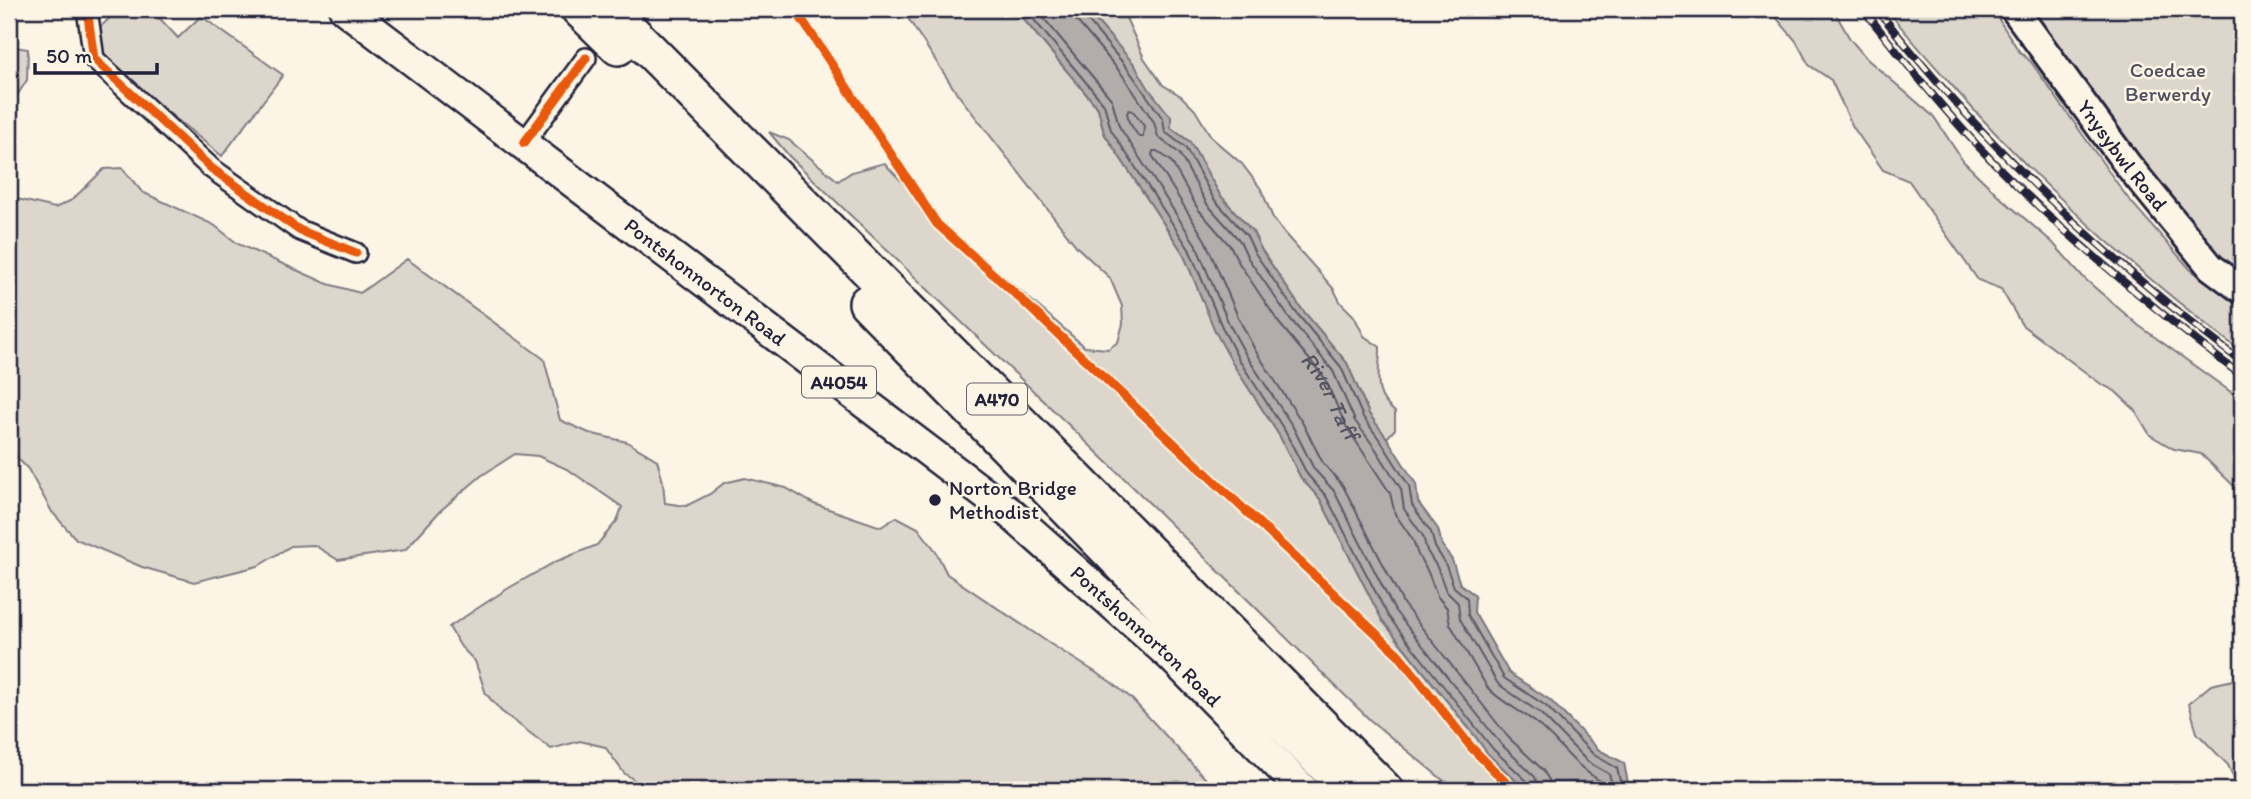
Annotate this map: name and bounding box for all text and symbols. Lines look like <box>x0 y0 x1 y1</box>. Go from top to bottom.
scale bar <box>35 32 158 76</box>
text: 50 m <box>46 43 93 68</box>
park label: Coedcae Berwerdy <box>2125 57 2211 106</box>
street label: Ynysybwl Road <box>2072 95 2173 216</box>
street label: Pontshonnorton Road <box>620 212 792 351</box>
water label: River Taff <box>1295 346 1368 449</box>
road number: A4054 <box>802 366 876 398</box>
road number: A470 <box>967 384 1027 414</box>
place label: Norton Bridge Methodist <box>949 475 1077 524</box>
marker: Norton Bridge Methodist <box>927 492 943 508</box>
street label: Pontshonnorton Road <box>1066 560 1227 712</box>

